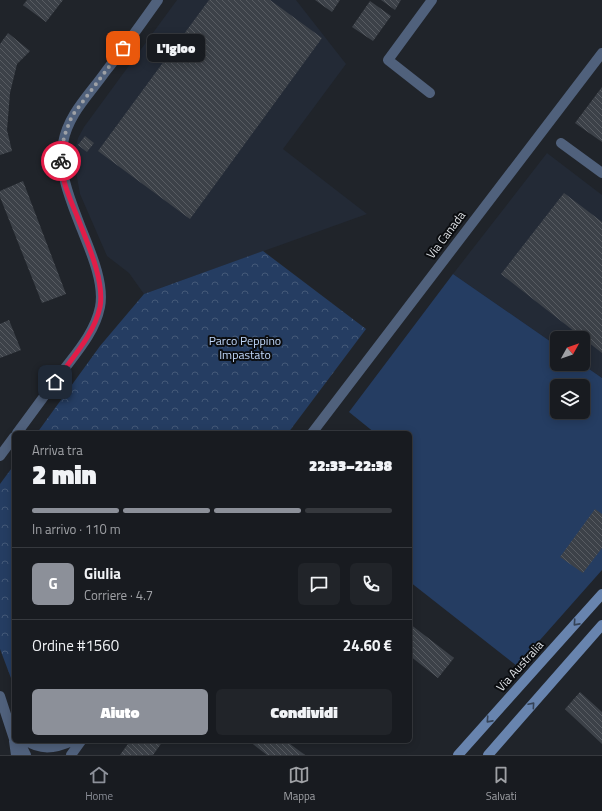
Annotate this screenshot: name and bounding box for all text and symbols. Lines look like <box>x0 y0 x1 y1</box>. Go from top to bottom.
pin <box>106 31 140 65</box>
callout: L'Igloo <box>147 34 205 62</box>
icon: bag <box>112 37 134 59</box>
text: L'Igloo <box>157 38 195 58</box>
courier <box>41 141 81 181</box>
icon: bike <box>50 150 72 172</box>
street label: Via Canada <box>421 207 470 263</box>
park label: Parco Peppino Impastato <box>209 331 281 364</box>
north arrow <box>550 331 590 371</box>
map controls <box>550 331 590 419</box>
pin <box>38 365 72 399</box>
icon: home <box>44 371 66 393</box>
button: layers <box>550 379 590 419</box>
text: Arriva tra <box>32 440 83 460</box>
text: 22:33–22:38 <box>309 454 392 477</box>
text: 2 min <box>32 455 97 494</box>
text: In arrivo · 110 m <box>32 519 121 539</box>
text: Giulia <box>84 562 121 585</box>
button: chat <box>298 563 340 605</box>
button: phone <box>350 563 392 605</box>
text: G <box>48 572 58 595</box>
text: Corriere · 4.7 <box>84 585 153 605</box>
one-way arrow <box>573 618 581 626</box>
text: Ordine #1560 <box>32 634 119 657</box>
text: 24.60 € <box>343 634 392 657</box>
street label: Via Australia <box>491 636 548 695</box>
button: Aiuto <box>32 689 208 735</box>
button: Condividi <box>216 689 392 735</box>
one-way arrow <box>528 702 535 709</box>
one-way arrow <box>487 715 494 723</box>
tab: Home <box>85 764 113 804</box>
tab: Mappa <box>284 764 315 804</box>
tab: Salvati <box>486 764 517 804</box>

